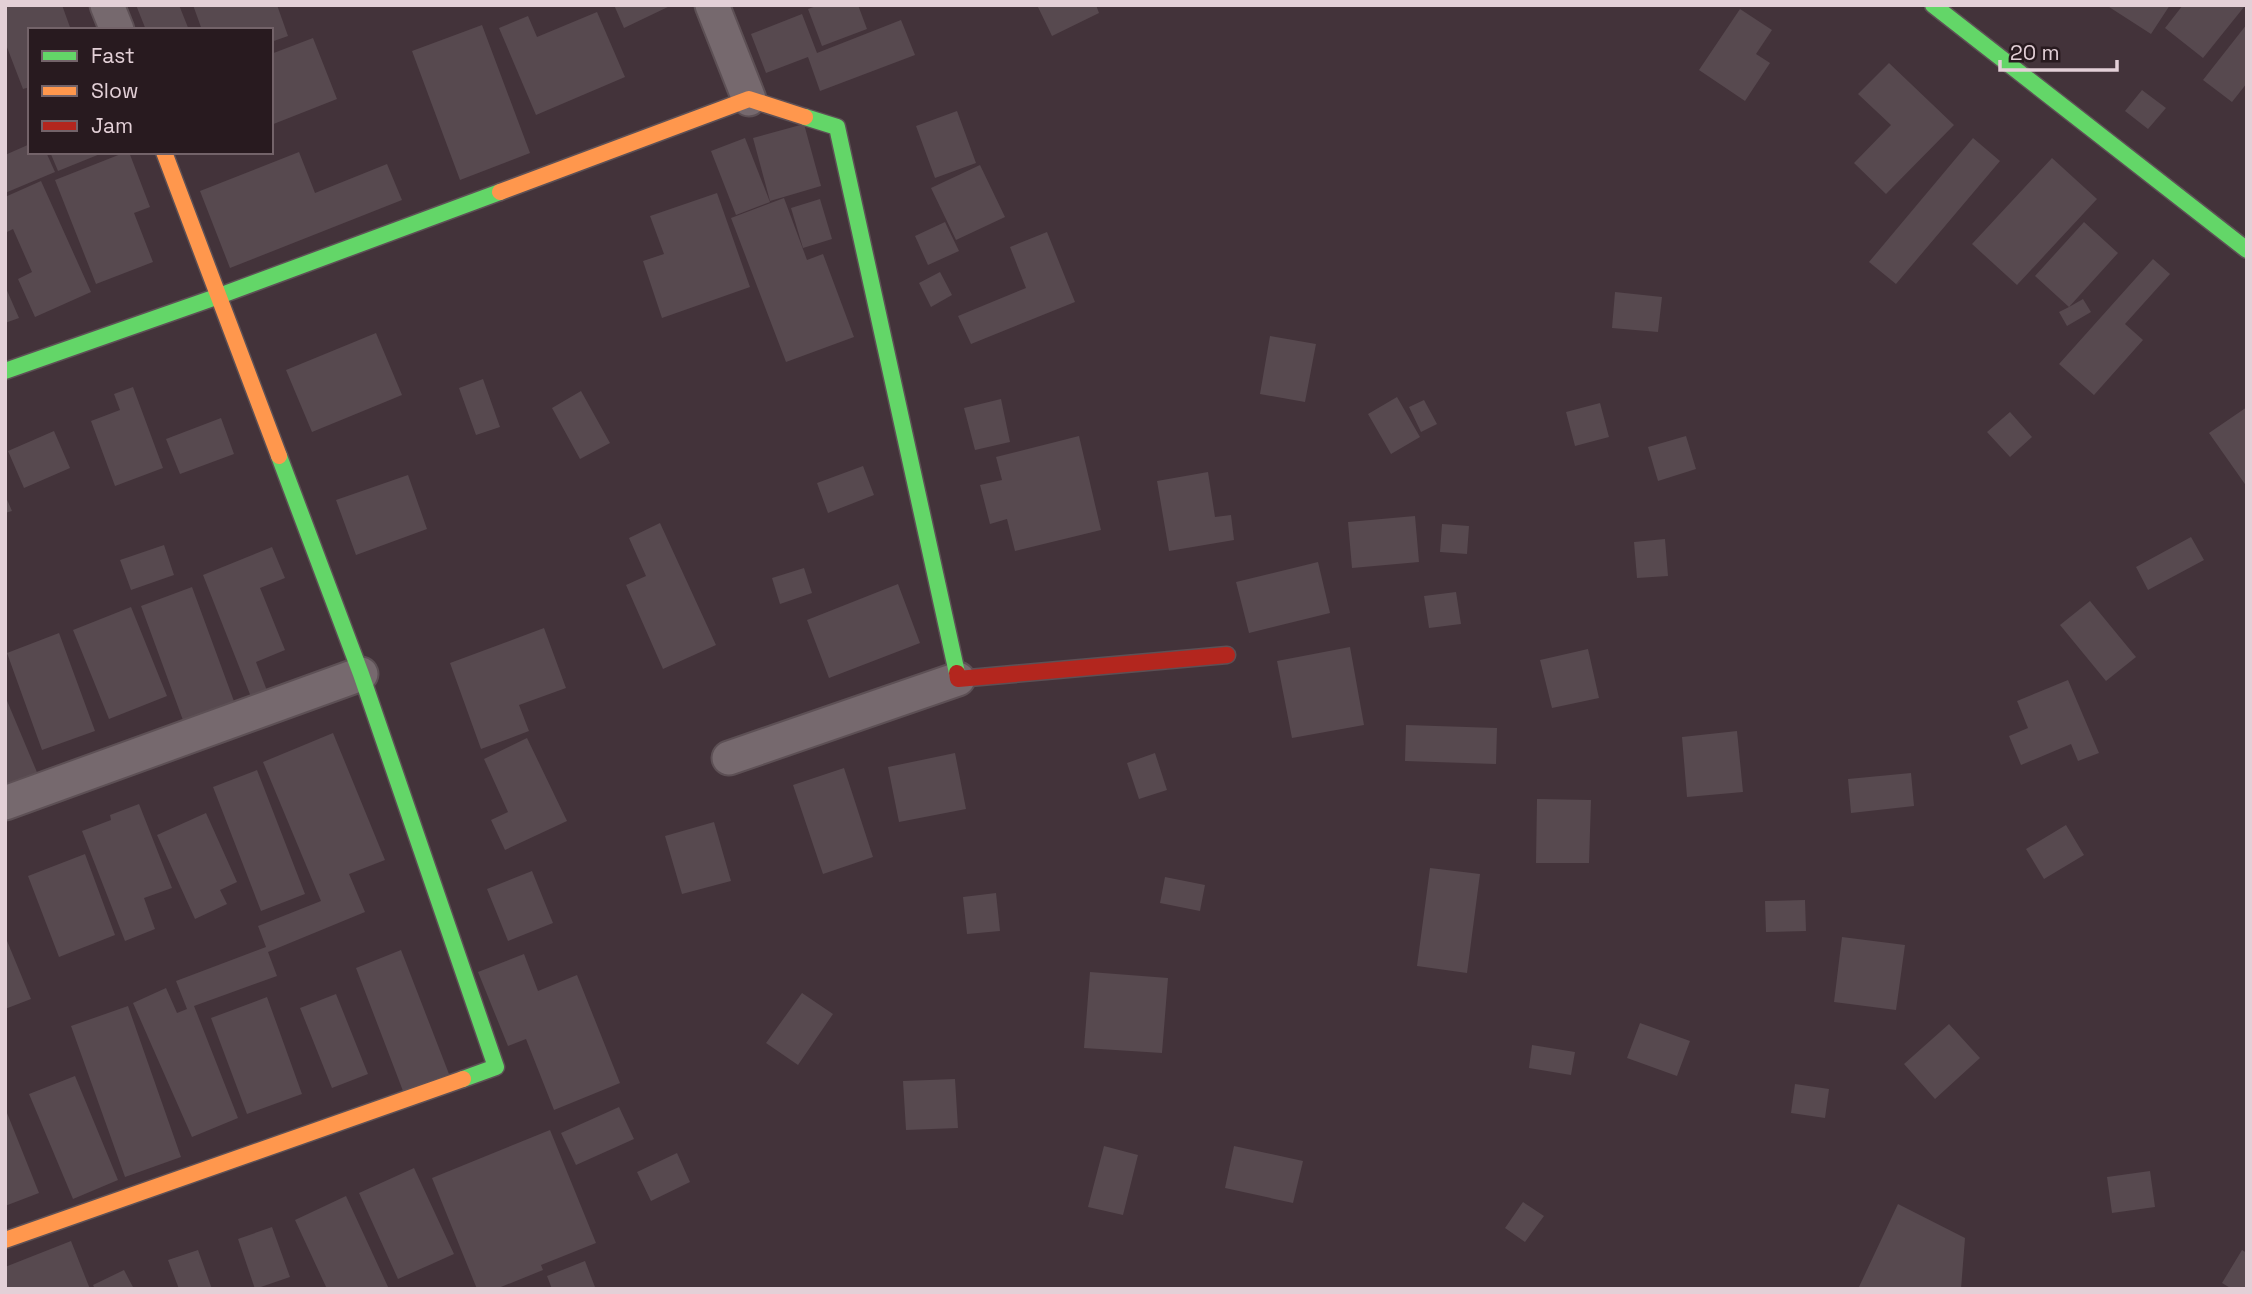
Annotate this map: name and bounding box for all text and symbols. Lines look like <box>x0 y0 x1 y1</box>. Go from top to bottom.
legend <box>28 28 273 154</box>
scale bar <box>2000 28 2117 72</box>
text: 20 m <box>2010 39 2060 66</box>
text: Fast <box>91 42 135 69</box>
text: Slow <box>91 77 139 104</box>
text: Jam <box>91 112 133 139</box>

